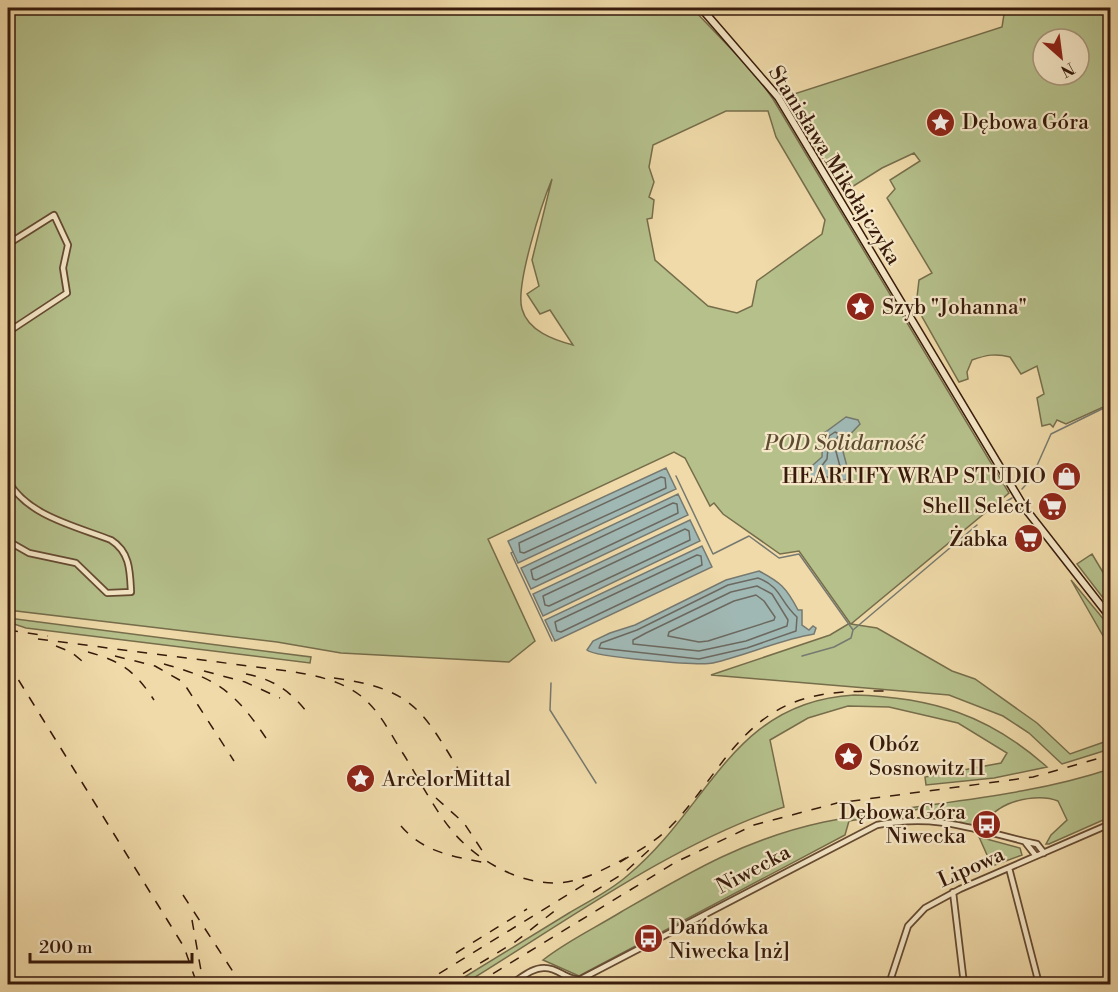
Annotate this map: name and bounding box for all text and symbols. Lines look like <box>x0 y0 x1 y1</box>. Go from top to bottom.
north arrow <box>1031 27 1091 87</box>
text: N <box>1057 58 1078 81</box>
street label: Stanisława Mikołajczyka <box>762 61 906 270</box>
place icon: Dębowa Góra <box>925 106 957 138</box>
place label: Dębowa Góra <box>962 110 1089 136</box>
place icon: Szyb "Johanna" <box>845 291 877 323</box>
place label: Szyb "Johanna" <box>882 295 1027 321</box>
park label: POD Solidarność <box>763 431 926 457</box>
shop icon: HEARTIFY WRAP STUDIO <box>1051 460 1083 492</box>
place label: HEARTIFY WRAP STUDIO <box>782 464 1046 490</box>
supermarket icon: Shell Select <box>1037 490 1069 522</box>
place label: Shell Select <box>923 494 1033 520</box>
supermarket icon: Żabka <box>1013 523 1045 555</box>
place label: Żabka <box>949 525 1008 553</box>
place label: Obóz Sosnowitz II <box>869 732 985 782</box>
place icon: Obóz Sosnowitz II <box>832 740 864 772</box>
place icon: ArcelorMittal <box>345 763 377 795</box>
place label: ArcelorMittal <box>381 767 511 793</box>
place label: Dębowa Góra Niwecka <box>839 800 966 850</box>
bus stop icon: Dębowa Góra Niwecka <box>971 808 1003 840</box>
street label: Niwecka <box>712 839 795 900</box>
street label: Lipowa <box>934 842 1009 894</box>
place label: Dańdówka Niwecka [nż] <box>669 915 790 965</box>
bus stop icon: Dańdówka Niwecka [nż] <box>632 923 664 955</box>
scale bar <box>30 926 192 964</box>
text: 200 m <box>39 936 93 959</box>

